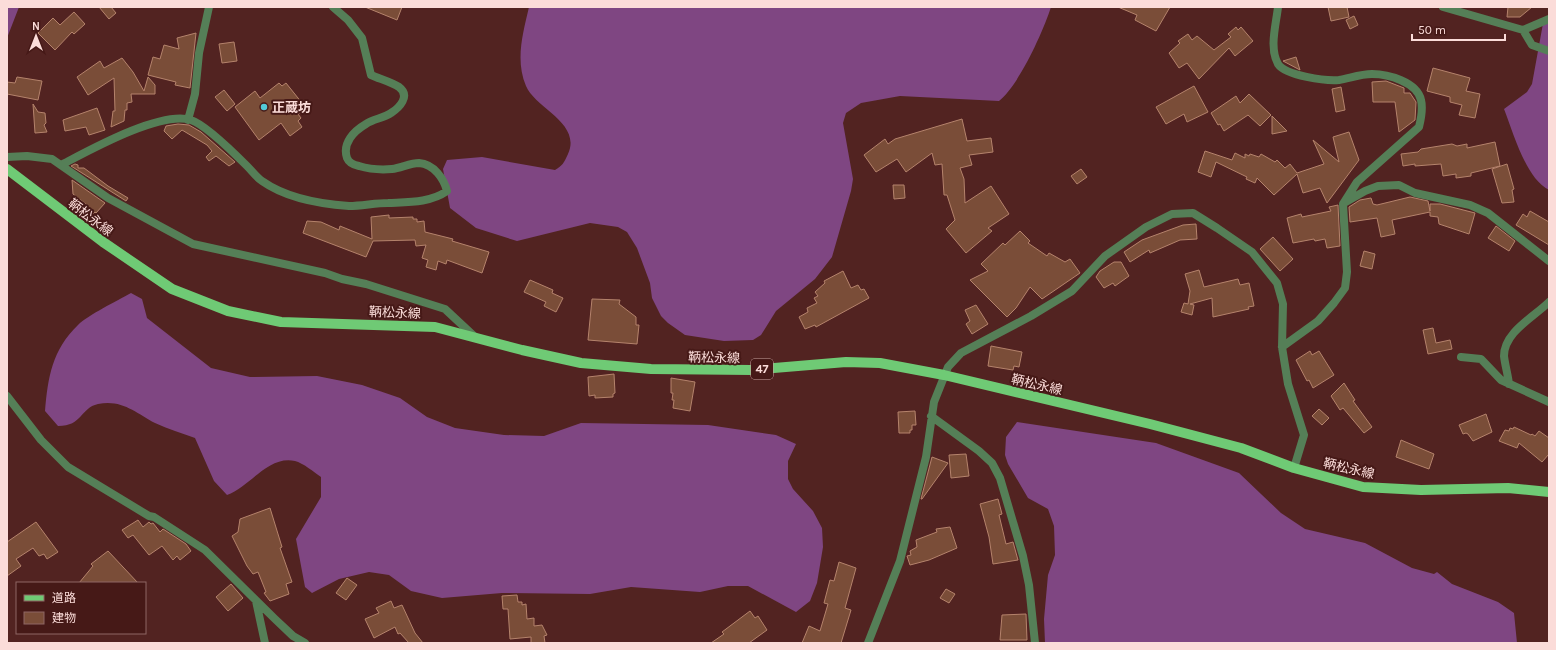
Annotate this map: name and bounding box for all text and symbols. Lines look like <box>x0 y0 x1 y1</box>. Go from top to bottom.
north arrow <box>16 16 56 56</box>
scale bar <box>1412 16 1505 42</box>
text: N <box>32 20 40 33</box>
text: 50 m <box>1418 23 1446 37</box>
place label: 正蔵坊 <box>272 100 311 115</box>
marker: 正蔵坊 <box>259 102 269 112</box>
street label: 鞆松永線 <box>65 196 116 239</box>
street label: 鞆松永線 <box>369 304 421 321</box>
street label: 鞆松永線 <box>688 350 740 365</box>
road number: 47 <box>751 359 773 379</box>
street label: 鞆松永線 <box>1010 371 1064 398</box>
street label: 鞆松永線 <box>1322 455 1376 482</box>
legend <box>16 582 146 634</box>
text: 道路 <box>52 591 76 605</box>
text: 建物 <box>52 611 76 625</box>

